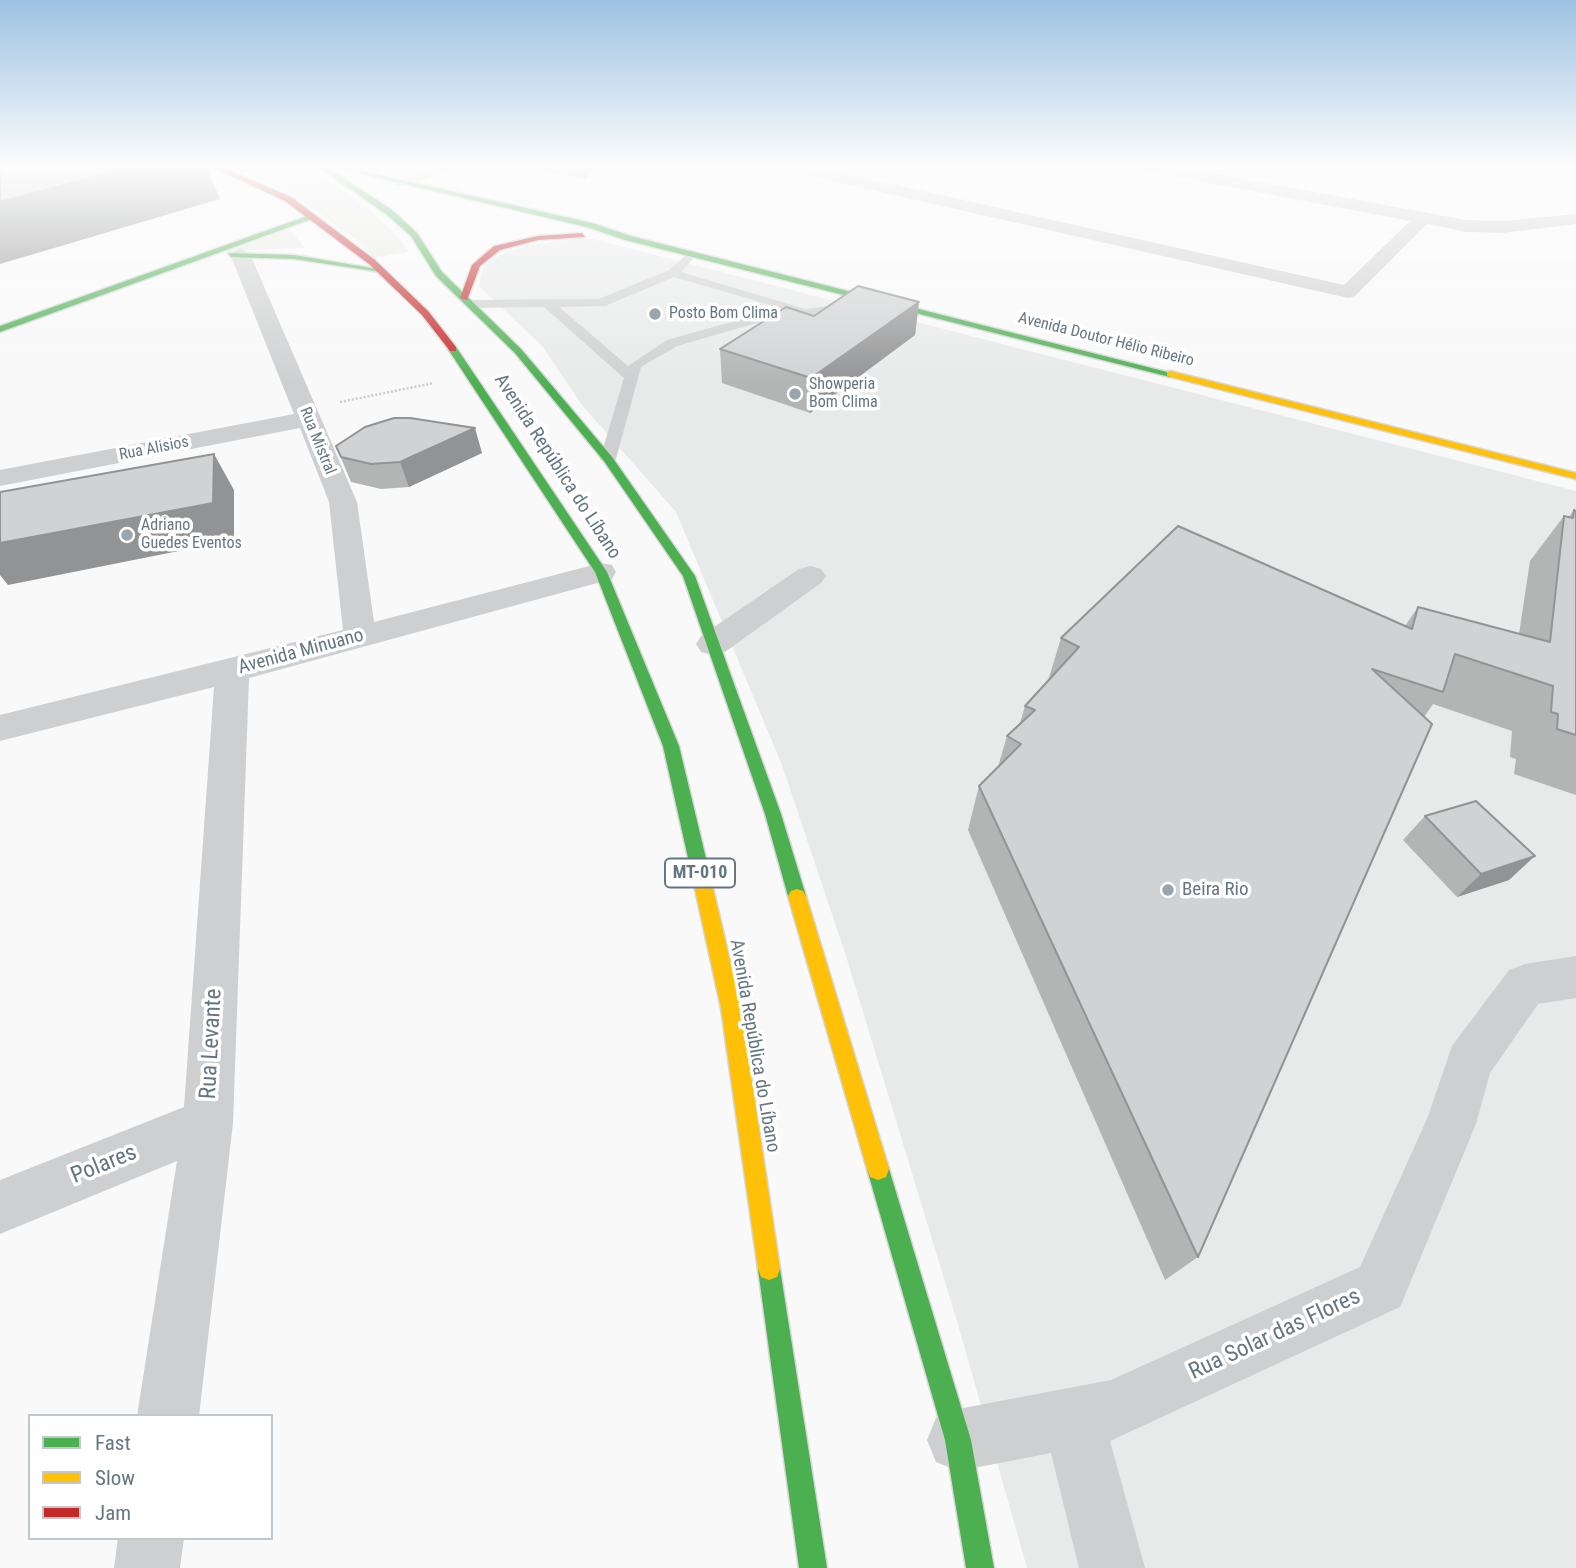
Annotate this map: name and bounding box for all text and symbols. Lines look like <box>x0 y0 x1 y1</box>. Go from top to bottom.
place label: Posto Bom Clima <box>669 304 778 324</box>
marker: Posto Bom Clima <box>647 306 663 322</box>
street label: Avenida Doutor Hélio Ribeiro <box>1016 309 1196 371</box>
street label: Avenida República do Líbano <box>489 370 625 564</box>
place label: Showperia Bom Clima <box>809 375 878 413</box>
marker: Showperia Bom Clima <box>787 386 803 402</box>
street label: Rua Mistral <box>295 404 339 478</box>
street label: Rua Alisios <box>118 433 190 465</box>
place label: Adriano Guedes Eventos <box>141 516 242 554</box>
marker: Adriano Guedes Eventos <box>119 527 135 543</box>
street label: Avenida Minuano <box>236 624 366 680</box>
road number: MT-010 <box>665 858 735 888</box>
place label: Beira Rio <box>1182 879 1248 901</box>
marker: Beira Rio <box>1160 882 1176 898</box>
street label: Avenida República do Líbano <box>724 938 784 1154</box>
street label: Rua Levante <box>195 988 229 1100</box>
street label: Polares <box>67 1139 141 1191</box>
street label: Rua Solar das Flores <box>1185 1283 1365 1387</box>
legend <box>28 1414 273 1540</box>
text: Fast <box>95 1431 131 1455</box>
text: Slow <box>95 1466 135 1490</box>
text: Jam <box>95 1501 131 1525</box>

